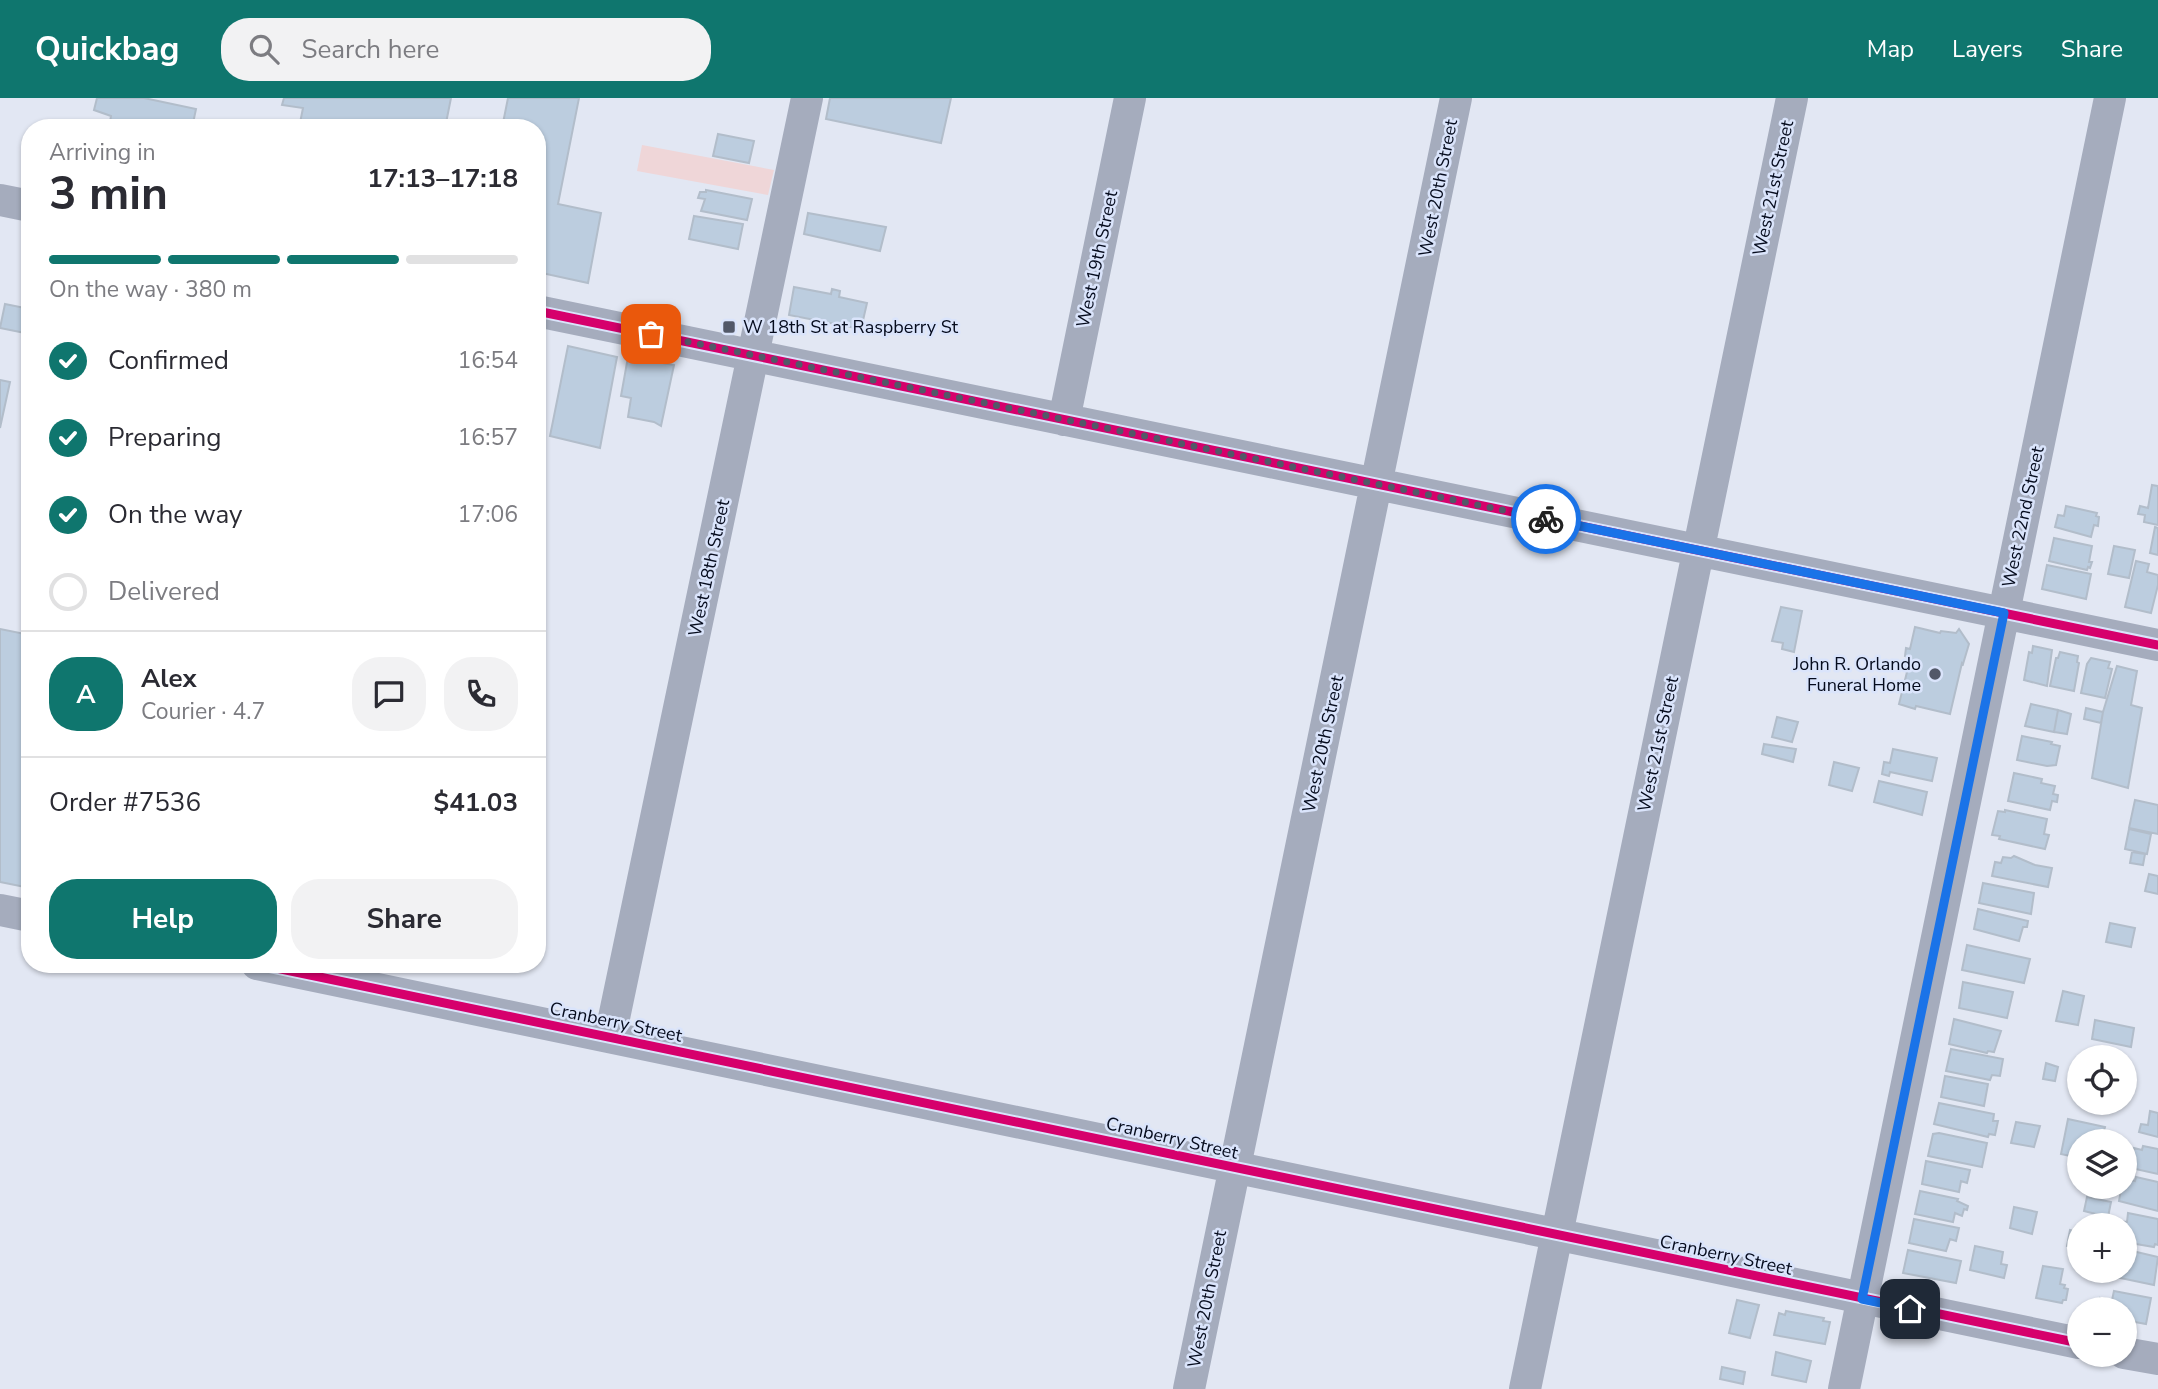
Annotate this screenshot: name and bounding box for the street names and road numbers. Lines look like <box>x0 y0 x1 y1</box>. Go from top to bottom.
street label: West 20th Street <box>1413 116 1463 259</box>
street label: West 21st Street <box>1747 117 1799 258</box>
street label: West 19th Street <box>1071 188 1123 330</box>
street label: West 22nd Street <box>1996 443 2050 590</box>
street label: West 18th Street <box>683 497 735 639</box>
street label: West 20th Street <box>1297 673 1349 815</box>
street label: West 21st Street <box>1632 673 1684 814</box>
street label: Cranberry Street <box>548 996 685 1048</box>
street label: Cranberry Street <box>1104 1111 1241 1165</box>
street label: West 20th Street <box>1182 1227 1232 1370</box>
street label: Cranberry Street <box>1658 1229 1795 1281</box>

